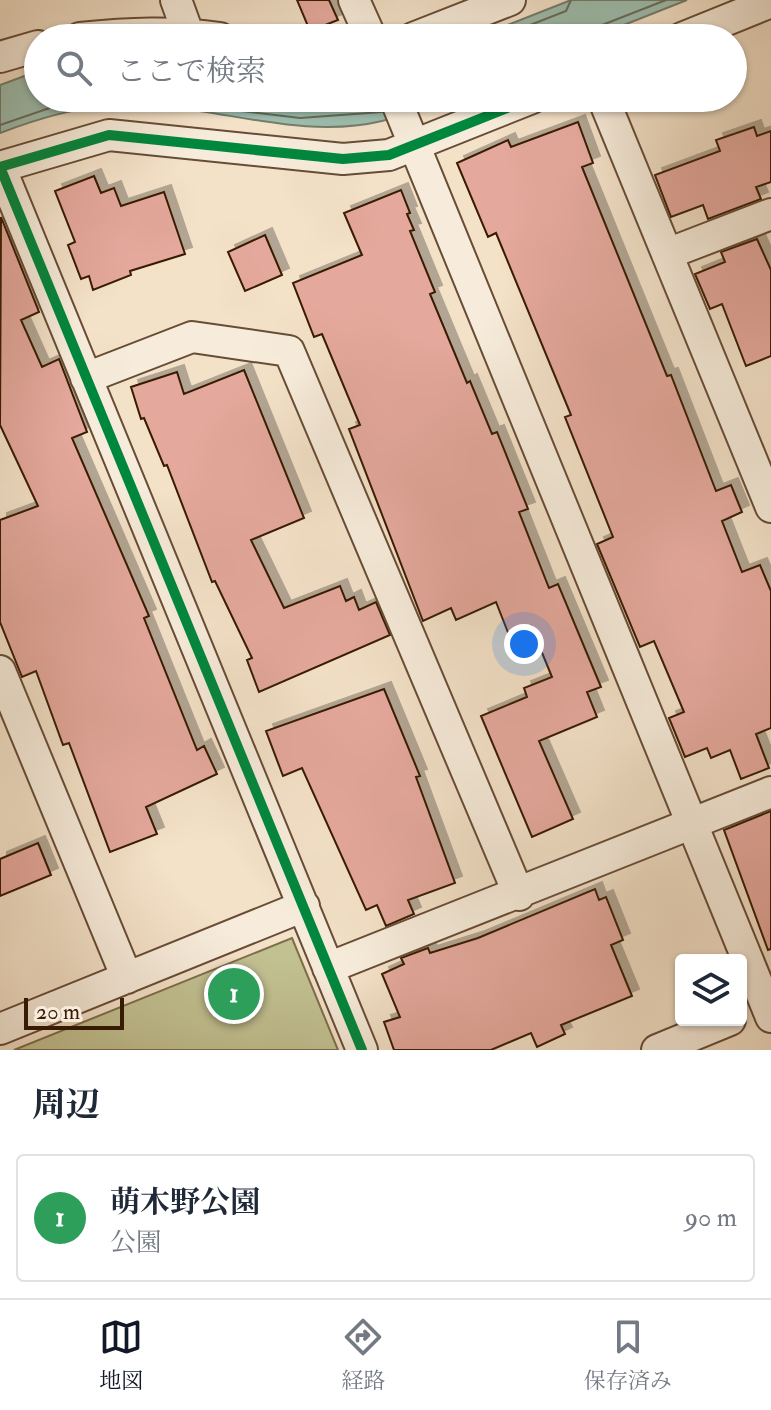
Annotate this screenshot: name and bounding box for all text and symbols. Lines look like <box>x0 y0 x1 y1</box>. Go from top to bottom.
search box <box>24 24 747 112</box>
icon: search <box>52 46 96 90</box>
text: ここで検索 <box>116 53 266 90</box>
your location <box>504 624 544 664</box>
map controls <box>675 954 747 1026</box>
button: layers <box>675 954 747 1026</box>
pin: 1 <box>208 964 260 1024</box>
scale bar <box>24 994 124 1030</box>
text: 20 m <box>36 998 80 1026</box>
text: 周辺 <box>32 1084 100 1127</box>
text: 萌木野公園 <box>110 1184 260 1221</box>
text: 1 <box>55 1202 65 1234</box>
text: 90 m <box>685 1202 737 1234</box>
text: 公園 <box>110 1227 162 1259</box>
tab: 地図 <box>99 1315 143 1395</box>
tab: 経路 <box>341 1315 386 1395</box>
tab: 保存済み <box>584 1315 672 1395</box>

